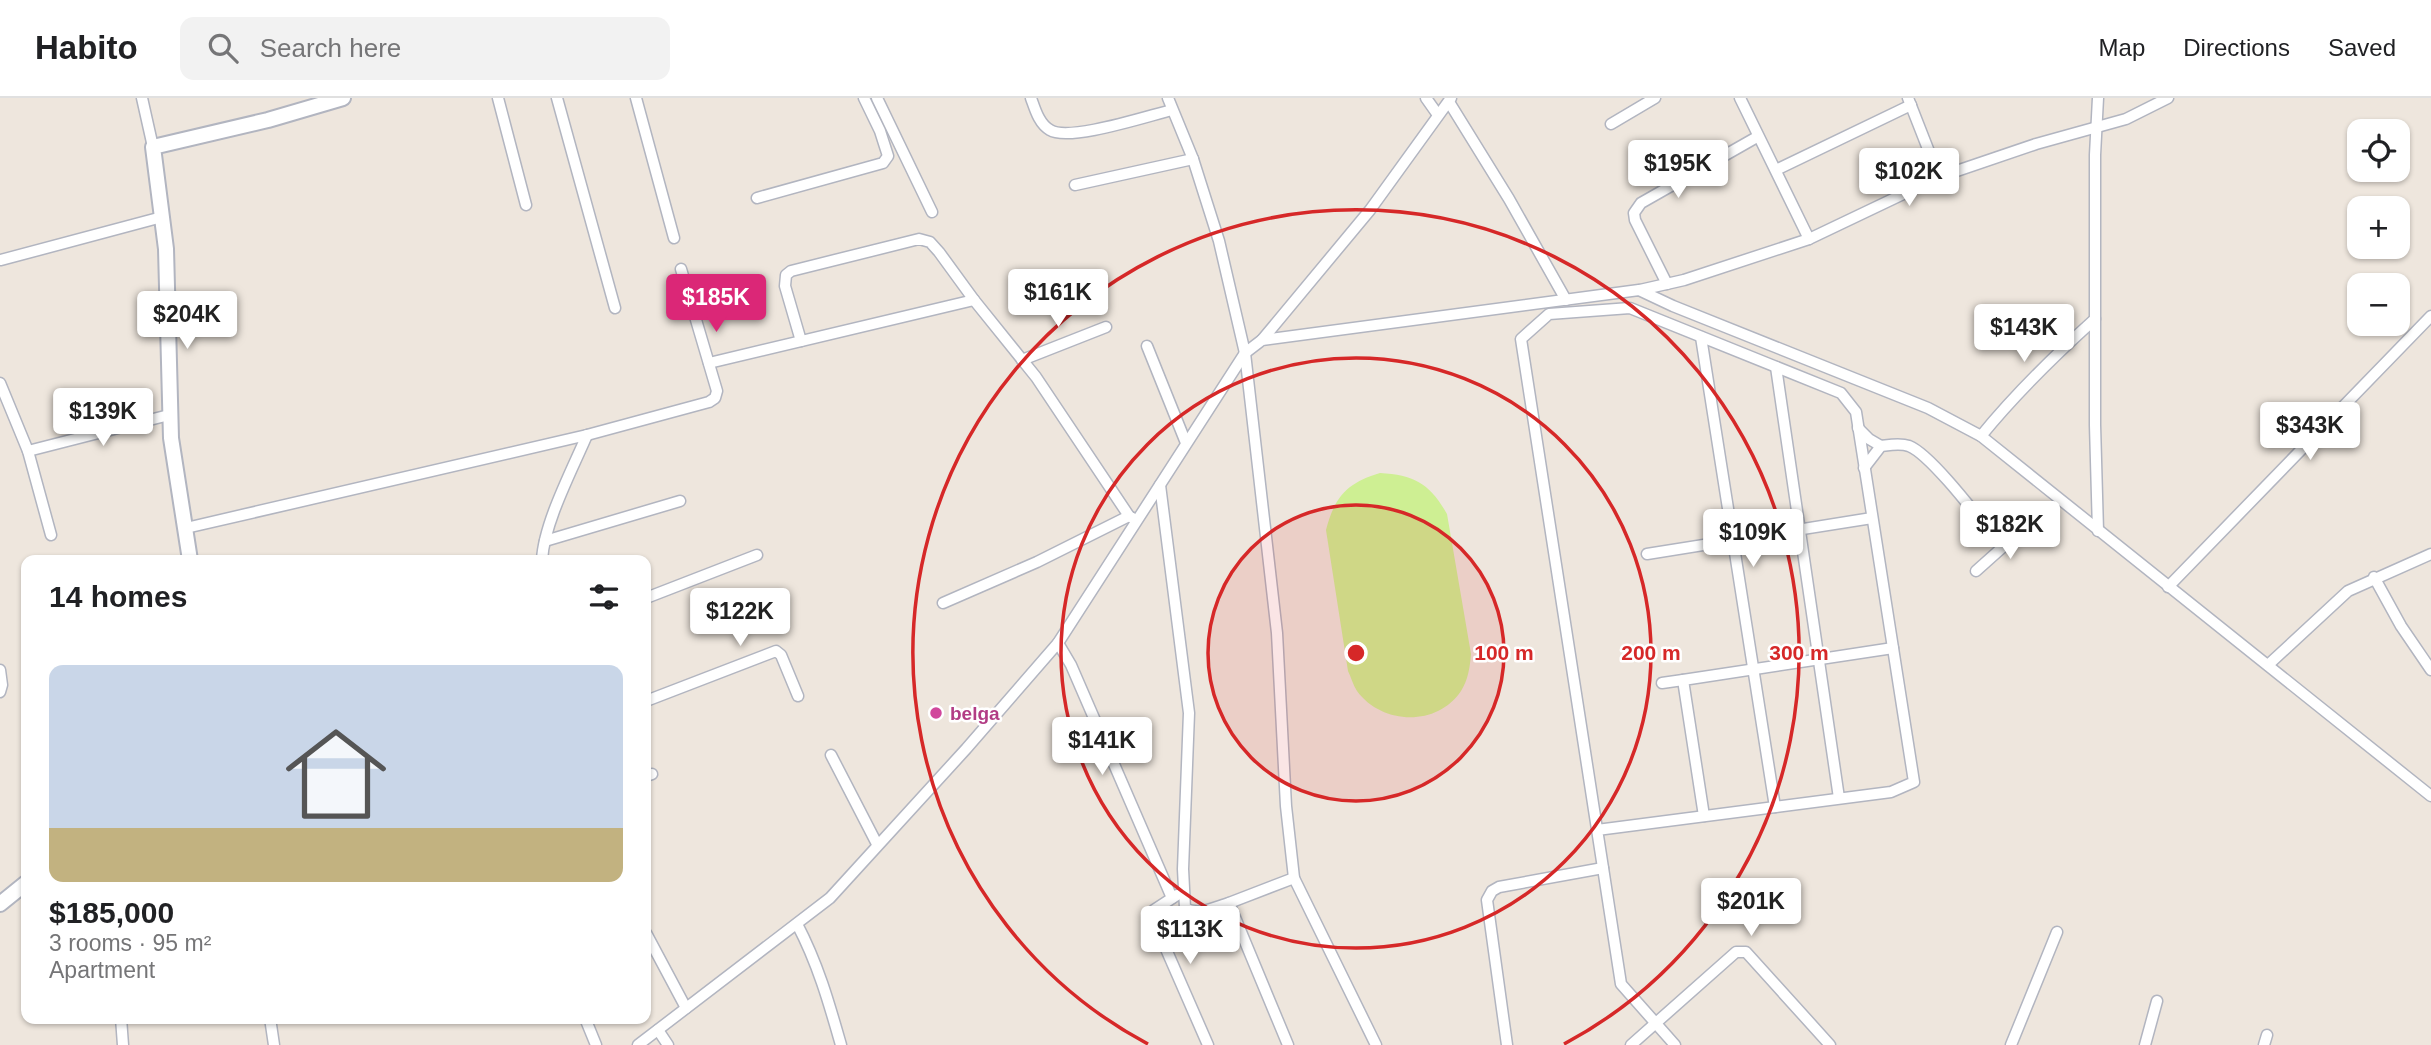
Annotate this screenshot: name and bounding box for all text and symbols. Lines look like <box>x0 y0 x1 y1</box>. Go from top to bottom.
search box <box>180 17 670 80</box>
text: Habito <box>35 29 138 66</box>
icon: search <box>204 29 242 67</box>
text: Search here <box>260 33 401 63</box>
text: Map <box>2099 34 2145 61</box>
text: Directions <box>2183 34 2290 61</box>
text: Saved <box>2328 34 2396 61</box>
map controls <box>2347 119 2410 336</box>
button: locate <box>2347 119 2410 182</box>
pin: $195K <box>1629 140 1727 200</box>
pin: $102K <box>1860 148 1958 208</box>
text: $195K <box>1644 150 1712 176</box>
text: $102K <box>1875 158 1943 184</box>
button: + <box>2347 196 2410 259</box>
pin: $161K <box>1009 270 1107 329</box>
button: − <box>2347 273 2410 336</box>
pin: $185K <box>667 274 765 334</box>
text: $161K <box>1024 279 1092 305</box>
text: $185K <box>682 284 750 310</box>
pin: $204K <box>138 292 236 351</box>
text: $204K <box>153 301 221 327</box>
pin: $143K <box>1975 304 2073 364</box>
text: $143K <box>1990 314 2058 340</box>
pin: $139K <box>54 388 152 448</box>
text: $139K <box>69 398 137 424</box>
pin: $343K <box>2261 402 2359 462</box>
text: $343K <box>2276 412 2344 438</box>
pin: $182K <box>1961 502 2059 561</box>
pin: $109K <box>1704 510 1802 569</box>
text: $182K <box>1976 511 2044 537</box>
text: $109K <box>1719 519 1787 545</box>
icon: filters <box>585 578 623 616</box>
text: 14 homes <box>49 580 187 613</box>
pin: $122K <box>691 588 789 648</box>
text: $122K <box>706 598 774 624</box>
centre of rings <box>1344 641 1368 665</box>
text: 100 m <box>1474 641 1534 664</box>
text: 200 m <box>1621 641 1681 664</box>
text: 300 m <box>1769 641 1829 664</box>
place label: belga <box>950 703 1000 724</box>
marker: belga <box>928 705 944 721</box>
icon: home <box>273 711 399 837</box>
pin: $141K <box>1053 718 1151 777</box>
text: $141K <box>1068 727 1136 753</box>
pin: $201K <box>1702 878 1800 938</box>
text: $201K <box>1717 888 1785 914</box>
text: $185,000 <box>49 896 174 929</box>
pin: $113K <box>1141 906 1239 966</box>
text: $113K <box>1157 916 1223 942</box>
text: 3 rooms · 95 m² <box>49 930 211 956</box>
text: Apartment <box>49 957 155 983</box>

